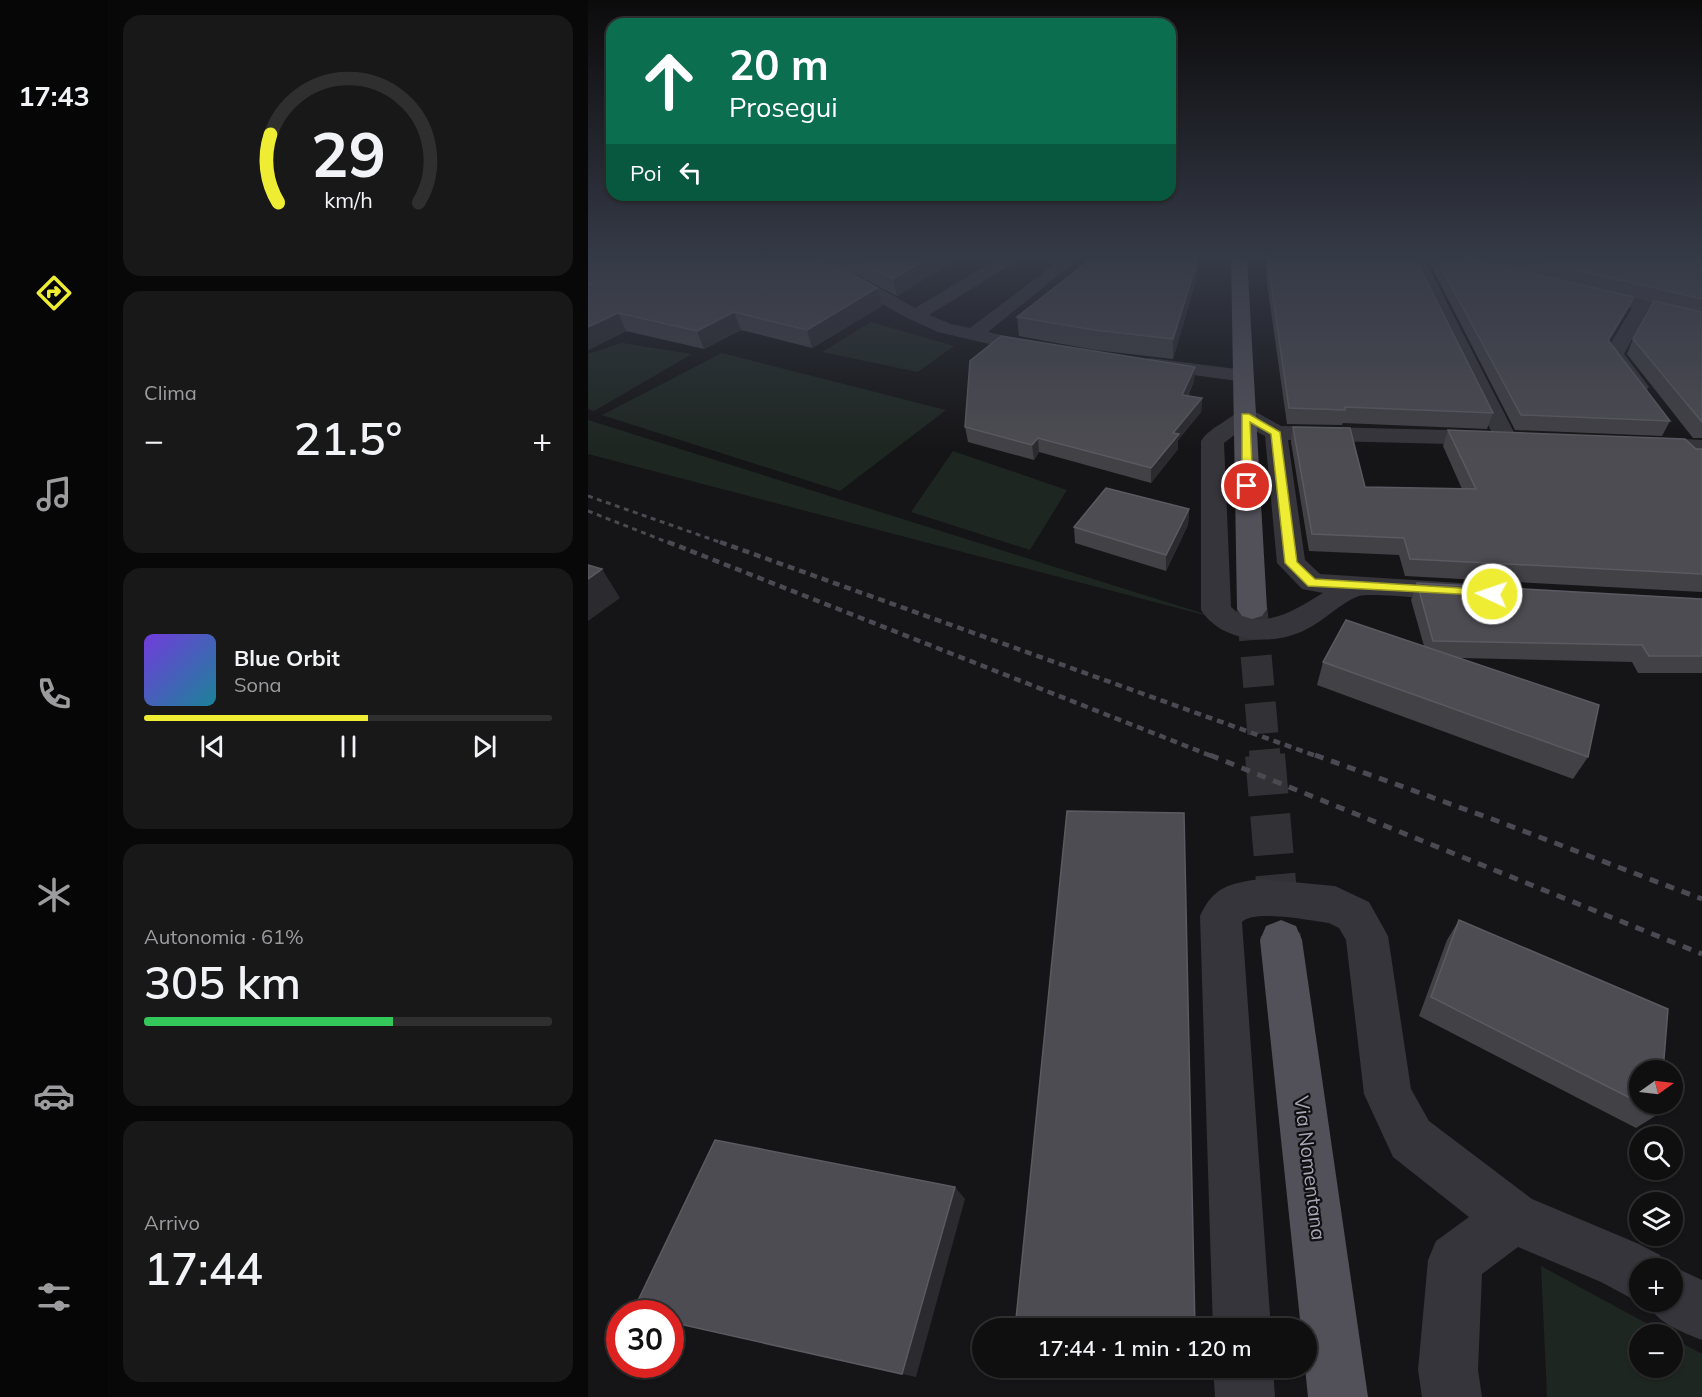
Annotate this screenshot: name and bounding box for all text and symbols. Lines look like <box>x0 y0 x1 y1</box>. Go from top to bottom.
text: 20 m <box>729 38 829 91</box>
icon: ahead <box>630 42 708 120</box>
text: 17:43 <box>18 79 90 113</box>
text: Prosegui <box>729 90 838 124</box>
text: 29 <box>311 114 385 193</box>
icon: left <box>674 156 707 189</box>
text: Poi <box>630 159 662 187</box>
text: km/h <box>324 186 372 213</box>
icon: directions <box>33 272 75 314</box>
text: Clima <box>144 380 197 405</box>
text: 21.5° <box>294 410 402 466</box>
text: − <box>144 419 164 460</box>
text: + <box>532 419 552 460</box>
pin <box>1221 460 1272 511</box>
icon: arrive <box>1230 469 1263 502</box>
icon: music <box>33 473 75 515</box>
position arrow <box>1460 562 1524 626</box>
text: Blue Orbit <box>234 644 340 672</box>
text: Sona <box>234 672 282 697</box>
icon: phone <box>33 673 75 715</box>
icon: previous <box>196 730 229 763</box>
icon: pause <box>332 730 365 763</box>
icon: next <box>468 730 501 763</box>
icon: climate <box>33 874 75 916</box>
text: Autonomia · 61% <box>144 924 304 949</box>
text: 305 km <box>144 954 301 1010</box>
north arrow <box>1629 1060 1683 1114</box>
map controls <box>1629 1060 1683 1378</box>
icon: car <box>33 1075 75 1117</box>
street label: Via Nomentana <box>1289 1094 1332 1242</box>
button: search <box>1629 1126 1683 1180</box>
button: layers <box>1629 1192 1683 1246</box>
text: Arrivo <box>144 1210 200 1235</box>
text: 17:44 <box>144 1240 263 1296</box>
button: + <box>1629 1258 1683 1312</box>
icon: filters <box>33 1276 75 1318</box>
speed limit sign: 30 <box>606 1300 684 1378</box>
button: − <box>1629 1324 1683 1378</box>
text: 17:44 · 1 min · 120 m <box>1037 1334 1252 1362</box>

